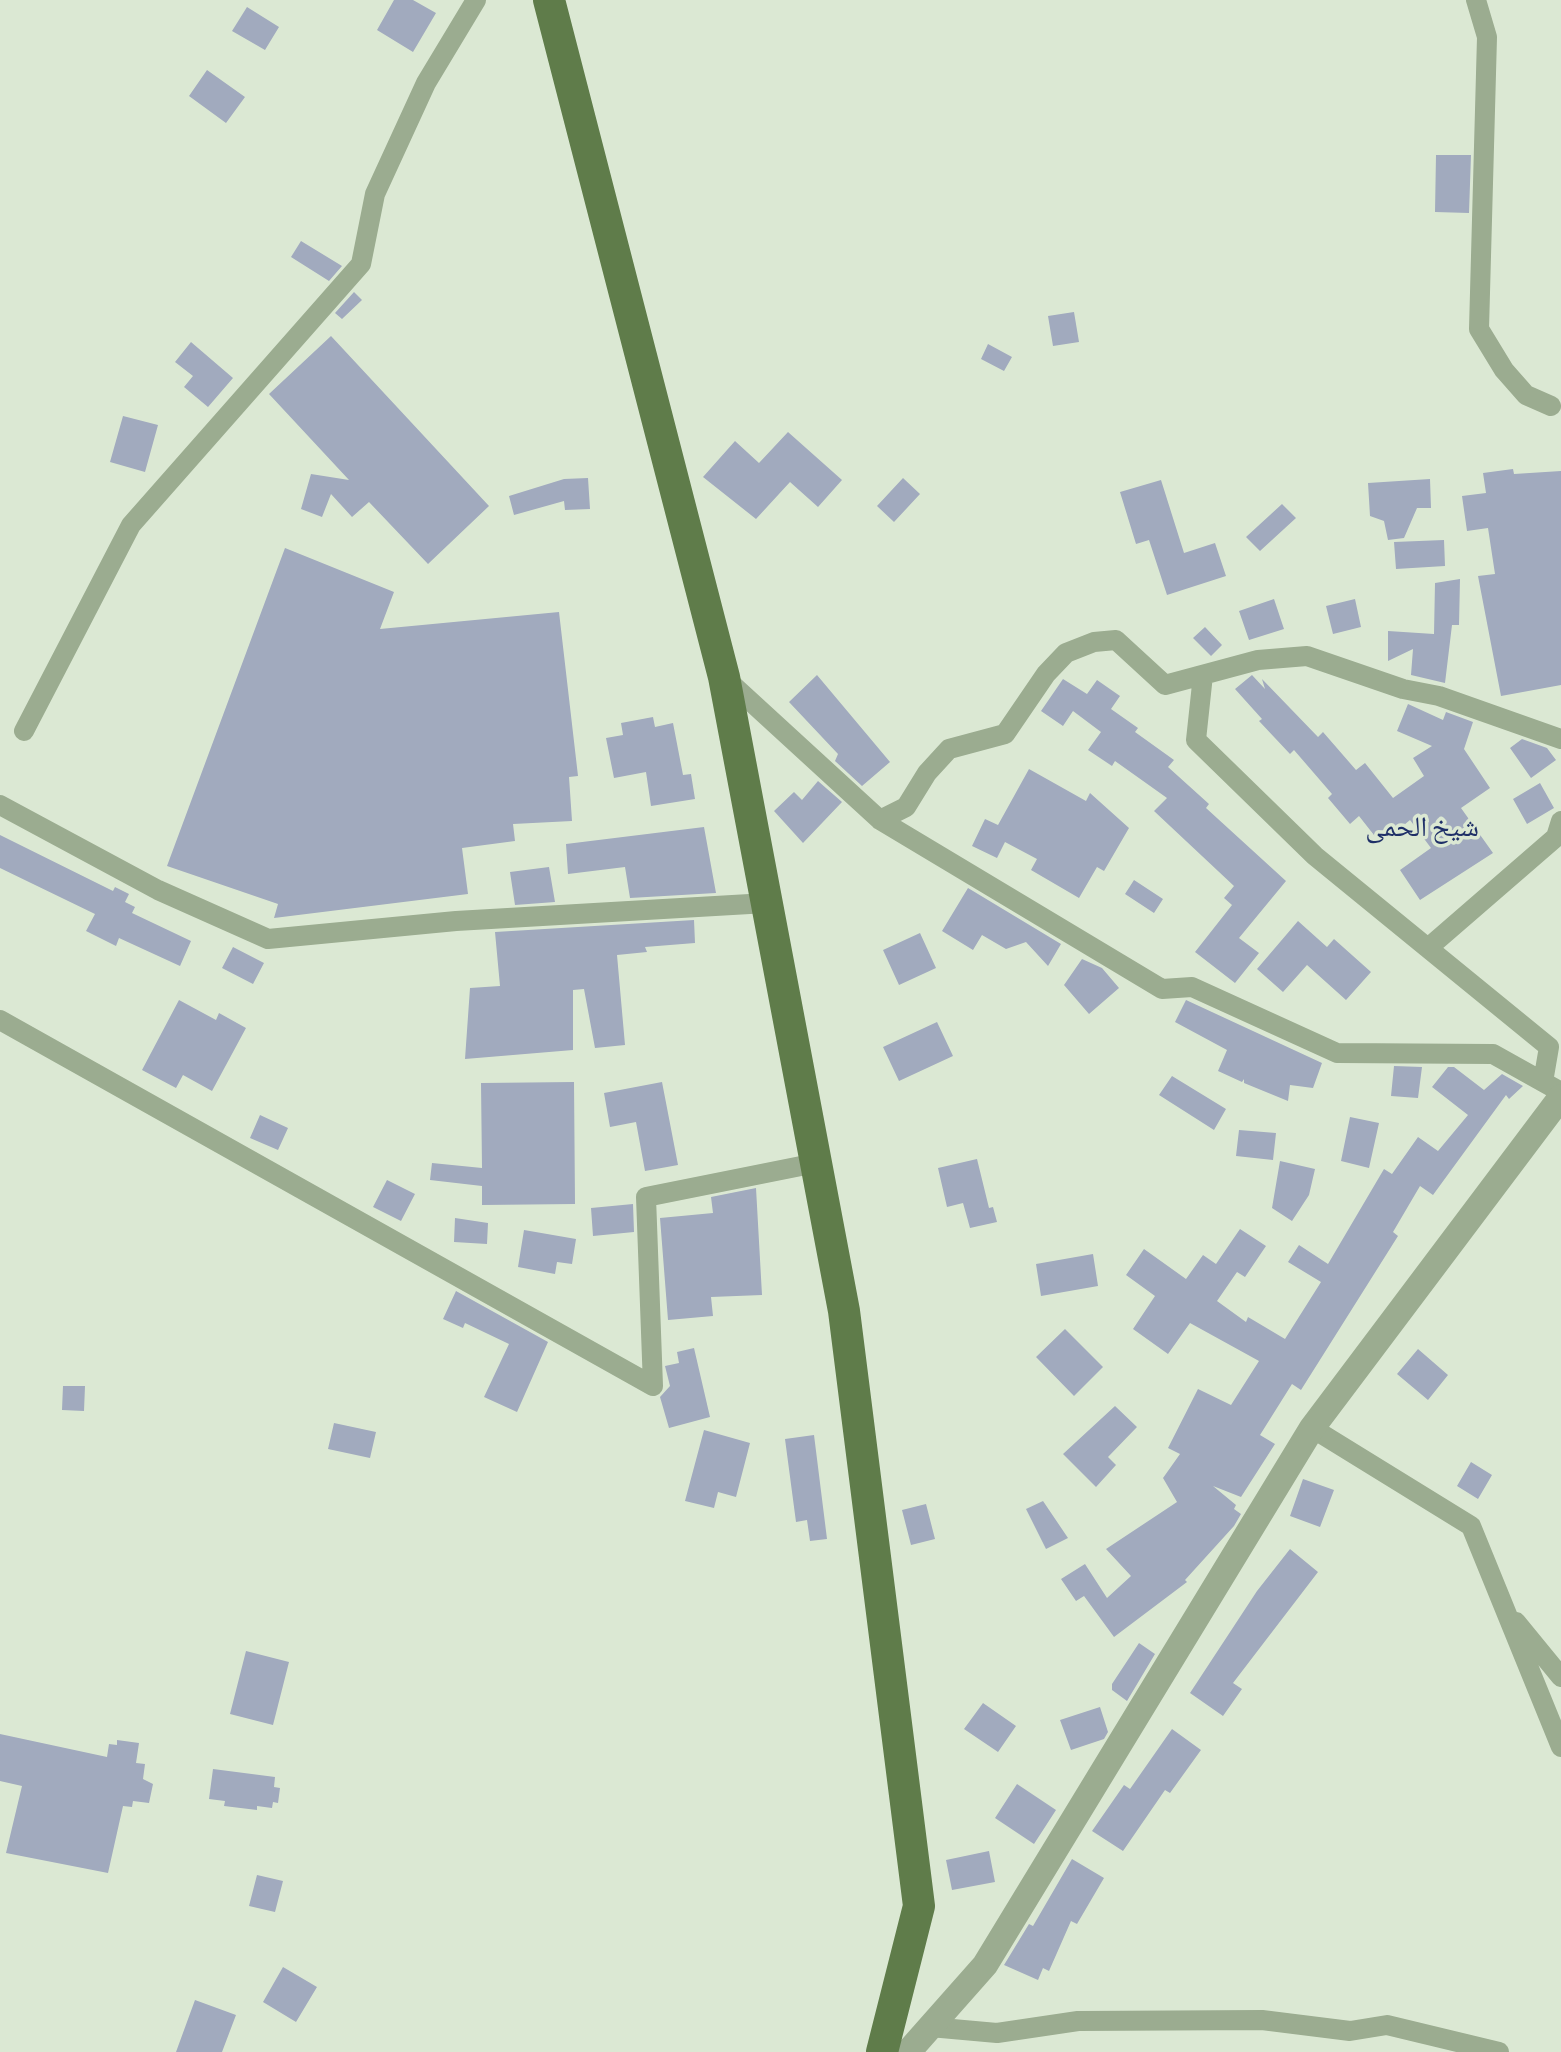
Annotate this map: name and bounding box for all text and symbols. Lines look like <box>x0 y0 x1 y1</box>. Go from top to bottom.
district label: شيخ الحمى <box>1365 812 1479 846</box>

